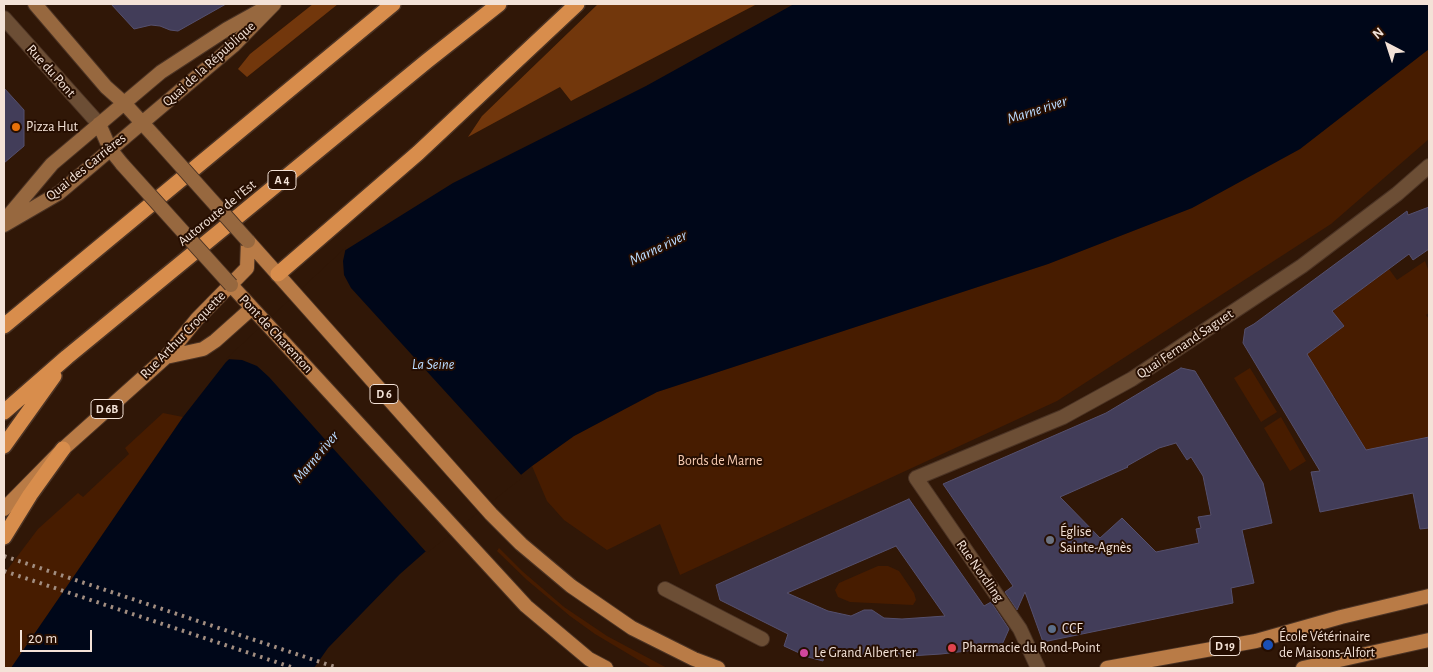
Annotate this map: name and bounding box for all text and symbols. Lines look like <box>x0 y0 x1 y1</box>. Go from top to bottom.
street label: Quai de la République <box>159 18 259 110</box>
north arrow <box>1363 20 1413 70</box>
text: N <box>1370 25 1387 42</box>
street label: Rue du Pont <box>23 41 79 101</box>
water label: Marne river <box>1005 92 1069 128</box>
place label: Pizza Hut <box>26 119 78 135</box>
marker: Pizza Hut <box>10 121 22 133</box>
street label: Quai des Carrières <box>43 130 129 204</box>
road number: A 4 <box>268 170 296 190</box>
street label: Autoroute de l’Est <box>175 176 259 250</box>
water label: Marne river <box>626 226 690 270</box>
street label: Rue Arthur Croquette <box>137 288 229 382</box>
street label: Pont de Charenton <box>236 291 316 377</box>
street label: Quai Fernand Saguet <box>1134 305 1236 383</box>
water label: La Seine <box>412 355 454 373</box>
road number: D 6 <box>370 384 398 404</box>
road number: D 6B <box>91 399 123 418</box>
water label: Marne river <box>289 428 343 486</box>
park label: Bords de Marne <box>678 453 762 469</box>
place label: Église Sainte-Agnès <box>1060 524 1131 556</box>
marker: Église Sainte-Agnès <box>1044 534 1056 546</box>
street label: Rue Nordling <box>952 537 1008 605</box>
scale bar <box>22 620 95 652</box>
place label: CCF <box>1062 621 1083 637</box>
marker: CCF <box>1046 623 1058 635</box>
place label: École Vétérinaire de Maisons-Alfort <box>1279 629 1375 662</box>
text: 20 m <box>28 631 57 646</box>
road number: D 19 <box>1210 636 1240 656</box>
marker: École Vétérinaire de Maisons-Alfort <box>1261 638 1275 652</box>
place label: Pharmacie du Rond-Point <box>962 640 1100 656</box>
marker: Pharmacie du Rond-Point <box>946 642 958 654</box>
place label: Le Grand Albert 1er <box>814 645 916 661</box>
marker: Le Grand Albert 1er <box>798 647 810 659</box>

